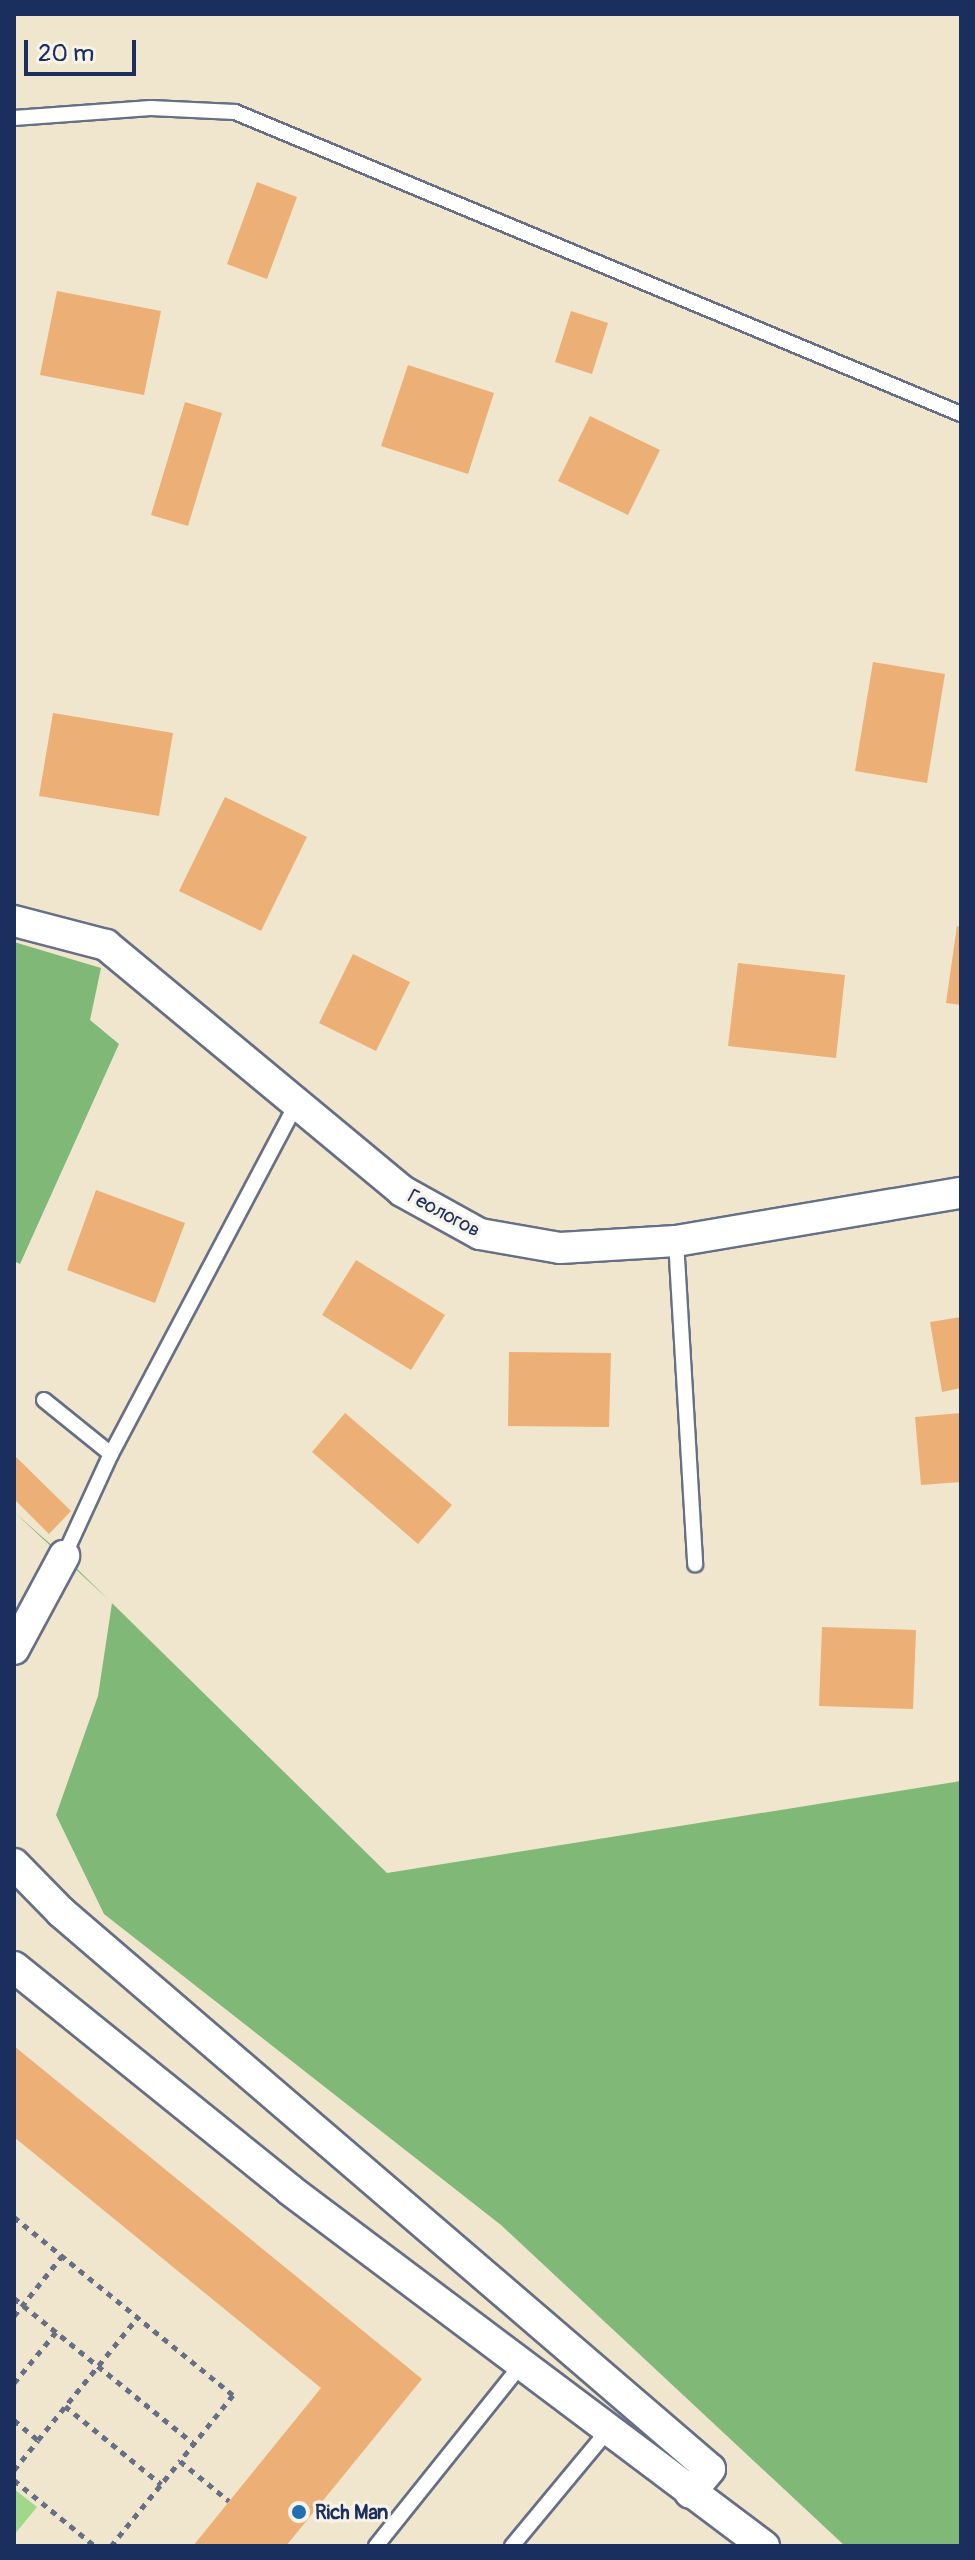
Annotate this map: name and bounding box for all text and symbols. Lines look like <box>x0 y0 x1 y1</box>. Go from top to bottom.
scale bar <box>28 24 140 74</box>
text: 20 m <box>38 39 94 68</box>
street label: Геологов <box>404 1184 484 1242</box>
place label: Rich Man <box>315 2500 388 2524</box>
marker: Rich Man <box>290 2503 308 2521</box>

